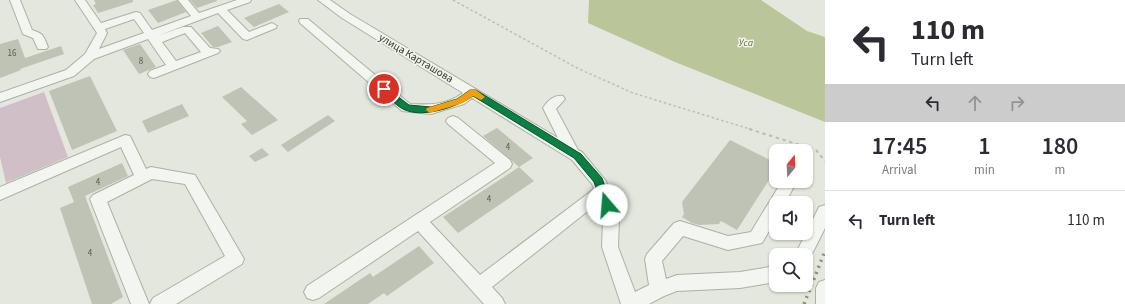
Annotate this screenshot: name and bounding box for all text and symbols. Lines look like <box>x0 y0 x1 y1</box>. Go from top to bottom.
text: 110 m <box>911 10 985 50</box>
icon: left <box>845 16 897 68</box>
street label: улица Карташова <box>376 30 456 86</box>
water label: Уса <box>739 36 754 50</box>
house number: 16 <box>8 47 17 60</box>
text: Turn left <box>911 47 973 72</box>
house number: 8 <box>139 55 144 68</box>
pin <box>367 72 401 106</box>
icon: arrive <box>373 78 395 100</box>
icon: left <box>922 92 944 114</box>
icon: ahead <box>964 92 986 114</box>
icon: right <box>1006 92 1028 114</box>
text: 17:45 <box>872 129 927 164</box>
text: 1 <box>978 129 991 164</box>
text: 180 <box>1042 129 1078 164</box>
house number: 4 <box>506 141 511 154</box>
north arrow <box>769 144 813 188</box>
map controls <box>769 144 813 292</box>
text: Arrival <box>882 161 917 179</box>
text: min <box>974 161 995 179</box>
text: m <box>1055 161 1065 179</box>
house number: 4 <box>96 176 101 189</box>
position arrow <box>586 184 628 226</box>
house number: 4 <box>487 193 492 206</box>
button: sound <box>769 196 813 240</box>
icon: left <box>845 210 867 232</box>
text: Turn left <box>879 210 935 231</box>
text: 110 m <box>1067 210 1105 231</box>
house number: 4 <box>88 247 93 260</box>
button: search <box>769 248 813 292</box>

